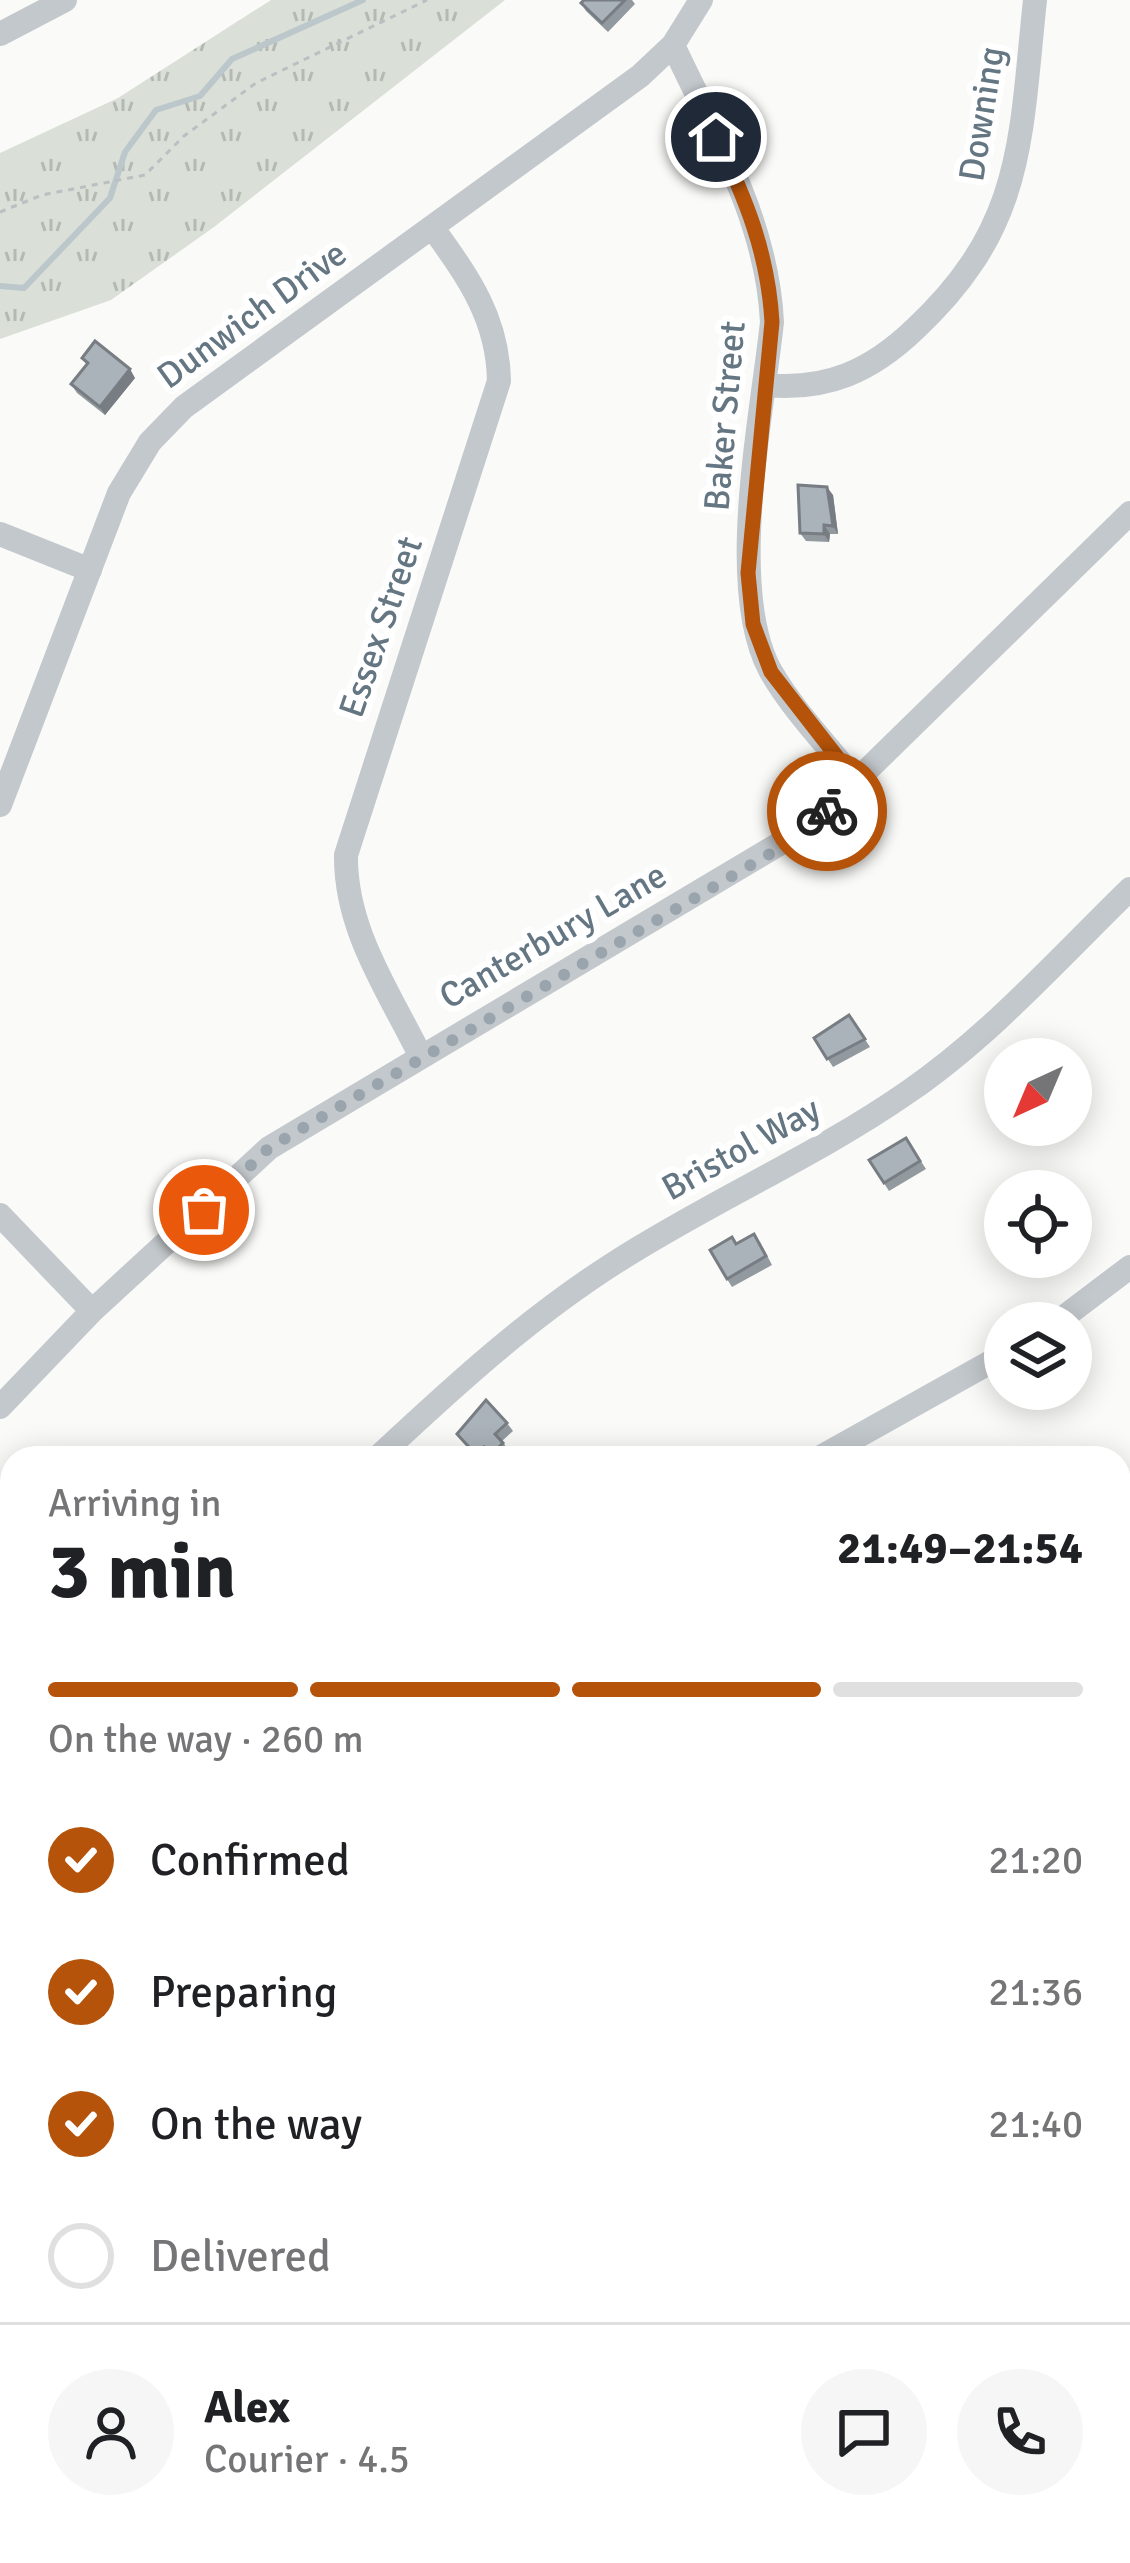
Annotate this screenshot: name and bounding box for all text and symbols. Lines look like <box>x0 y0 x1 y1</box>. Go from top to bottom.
street label: Downing <box>949 43 1015 185</box>
pin <box>665 86 767 188</box>
icon: home <box>683 104 749 170</box>
street label: Dunwich Drive <box>148 231 356 399</box>
street label: Baker Street <box>694 319 756 513</box>
street label: Essex Street <box>329 531 433 723</box>
courier <box>767 751 887 871</box>
icon: bike <box>794 778 860 844</box>
street label: Canterbury Lane <box>431 853 675 1019</box>
north arrow <box>984 1038 1092 1146</box>
map controls <box>984 1038 1092 1410</box>
street label: Bristol Way <box>654 1087 828 1211</box>
pin <box>153 1159 255 1261</box>
button: locate <box>984 1170 1092 1278</box>
icon: bag <box>171 1177 237 1243</box>
button: layers <box>984 1302 1092 1410</box>
text: Arriving in <box>48 1479 222 1527</box>
text: 21:49–21:54 <box>837 1521 1083 1576</box>
text: 3 min <box>48 1524 236 1620</box>
text: On the way · 260 m <box>48 1715 364 1763</box>
icon: check <box>48 1827 114 1893</box>
text: Confirmed <box>150 1833 350 1888</box>
text: 21:20 <box>988 1836 1083 1884</box>
icon: check <box>48 1959 114 2025</box>
text: Preparing <box>150 1965 338 2020</box>
text: 21:36 <box>988 1968 1083 2016</box>
icon: check <box>48 2091 114 2157</box>
text: On the way <box>150 2097 362 2152</box>
text: 21:40 <box>988 2100 1083 2148</box>
text: Delivered <box>150 2229 331 2284</box>
button: person <box>48 2369 174 2495</box>
button: chat <box>801 2369 927 2495</box>
button: phone <box>957 2369 1083 2495</box>
text: Alex <box>204 2380 290 2435</box>
text: Courier · 4.5 <box>204 2435 410 2483</box>

